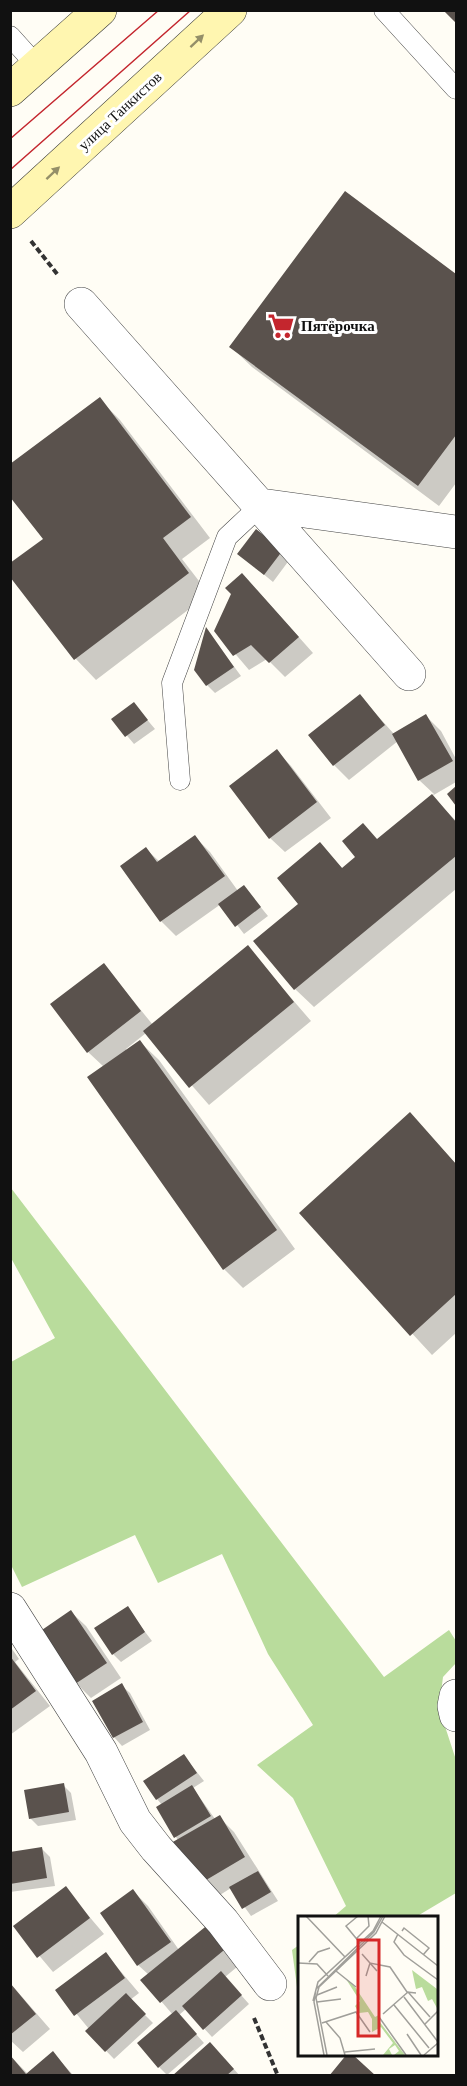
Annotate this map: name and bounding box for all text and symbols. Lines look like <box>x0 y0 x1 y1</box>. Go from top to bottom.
one-way arrow <box>189 35 204 48</box>
street label: улица Танкистов <box>75 69 165 153</box>
one-way arrow <box>46 166 61 180</box>
supermarket icon: Пятёрочка <box>266 311 296 341</box>
place label: Пятёрочка <box>301 318 375 334</box>
inset map <box>298 1916 437 2056</box>

